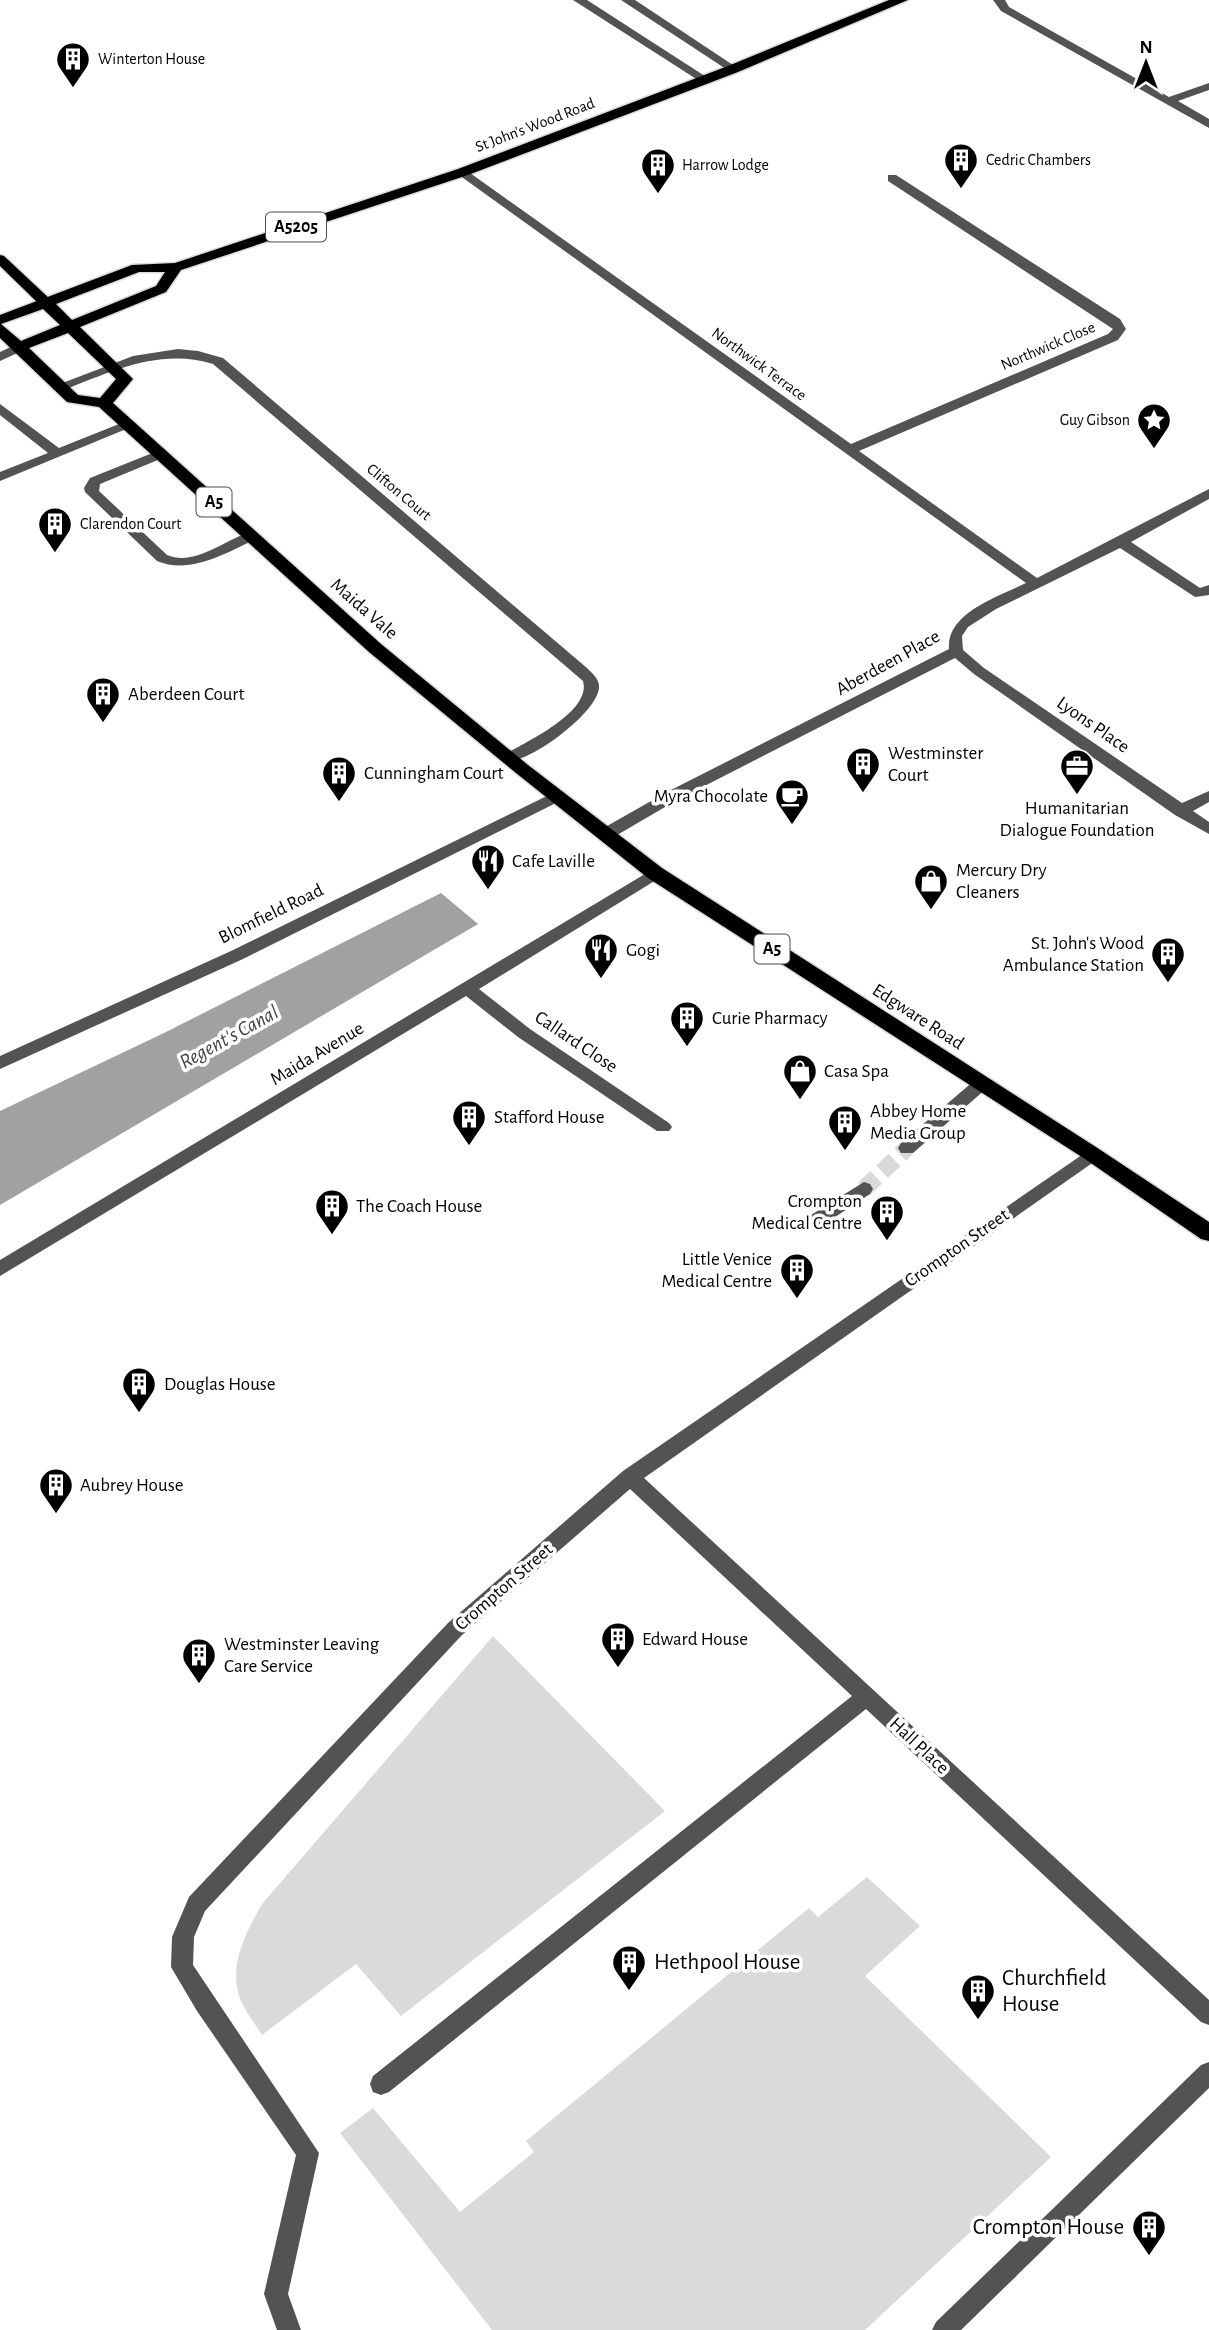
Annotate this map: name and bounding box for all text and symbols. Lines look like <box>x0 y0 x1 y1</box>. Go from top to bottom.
north arrow <box>1111 28 1181 98</box>
text: N <box>1139 38 1153 57</box>
building icon: Winterton House <box>54 40 92 89</box>
place label: Winterton House <box>98 51 205 67</box>
street label: St John's Wood Road <box>473 95 597 155</box>
building icon: Cedric Chambers <box>942 141 980 190</box>
building icon: Harrow Lodge <box>639 146 677 195</box>
place label: Cedric Chambers <box>986 152 1091 168</box>
place label: Harrow Lodge <box>682 157 769 173</box>
road number: A5205 <box>266 212 326 242</box>
street label: Northwick Close <box>998 319 1098 373</box>
street label: Northwick Terrace <box>709 324 809 404</box>
place icon: Guy Gibson <box>1135 401 1173 450</box>
place label: Guy Gibson <box>1060 412 1130 429</box>
street label: Clifton Court <box>364 461 434 523</box>
road number: A5 <box>196 488 232 516</box>
building icon: Clarendon Court <box>36 505 74 554</box>
place label: Clarendon Court <box>80 516 181 532</box>
street label: Maida Vale <box>327 575 401 643</box>
street label: Aberdeen Place <box>833 627 943 699</box>
building icon: Aberdeen Court <box>84 675 122 724</box>
place label: Aberdeen Court <box>128 685 244 704</box>
street label: Lyons Place <box>1053 693 1133 757</box>
place label: Westminster Court <box>888 744 983 785</box>
building icon: Westminster Court <box>844 745 882 794</box>
office icon: Humanitarian Dialogue Foundation <box>1058 747 1096 796</box>
building icon: Cunningham Court <box>320 754 358 803</box>
place label: Cunningham Court <box>364 764 504 783</box>
cafe icon: Myra Chocolate <box>773 777 811 826</box>
place label: Myra Chocolate <box>654 787 768 806</box>
place label: Humanitarian Dialogue Foundation <box>1000 799 1154 840</box>
restaurant icon: Cafe Laville <box>469 842 507 891</box>
place label: Cafe Laville <box>512 852 595 871</box>
place label: Mercury Dry Cleaners <box>956 861 1047 902</box>
shop icon: Mercury Dry Cleaners <box>912 862 950 911</box>
street label: Blomfield Road <box>216 880 326 947</box>
restaurant icon: Gogi <box>582 931 620 980</box>
road number: A5 <box>754 934 790 964</box>
place label: St. John's Wood Ambulance Station <box>1003 934 1144 975</box>
building icon: St. John's Wood Ambulance Station <box>1149 935 1187 984</box>
place label: Gogi <box>626 941 660 960</box>
street label: Edgware Road <box>869 981 967 1054</box>
building icon: Curie Pharmacy <box>668 999 706 1048</box>
water label: Regent's Canal <box>176 1001 282 1073</box>
street label: Callard Close <box>531 1007 621 1077</box>
place label: Curie Pharmacy <box>712 1009 828 1028</box>
street label: Maida Avenue <box>267 1019 367 1089</box>
shop icon: Casa Spa <box>781 1052 819 1101</box>
place label: Casa Spa <box>824 1062 889 1081</box>
building icon: Stafford House <box>450 1098 488 1147</box>
place label: Abbey Home Media Group <box>870 1102 966 1143</box>
building icon: Abbey Home Media Group <box>826 1103 864 1152</box>
place label: Stafford House <box>494 1108 604 1127</box>
building icon: The Coach House <box>313 1187 351 1236</box>
place label: Crompton Medical Centre <box>751 1192 862 1233</box>
building icon: Crompton Medical Centre <box>868 1193 906 1242</box>
place label: The Coach House <box>356 1197 482 1216</box>
street label: Crompton Street <box>901 1205 1013 1291</box>
place label: Little Venice Medical Centre <box>661 1250 772 1291</box>
building icon: Little Venice Medical Centre <box>778 1251 816 1300</box>
building icon: Douglas House <box>120 1365 158 1414</box>
place label: Douglas House <box>164 1375 276 1394</box>
building icon: Aubrey House <box>37 1466 75 1515</box>
place label: Aubrey House <box>80 1476 183 1495</box>
street label: Crompton Street <box>452 1540 556 1634</box>
building icon: Edward House <box>599 1620 637 1669</box>
place label: Edward House <box>642 1630 748 1649</box>
place label: Westminster Leaving Care Service <box>224 1635 380 1676</box>
building icon: Westminster Leaving Care Service <box>180 1636 218 1685</box>
street label: Hall Place <box>886 1714 952 1778</box>
building icon: Hethpool House <box>610 1943 648 1992</box>
place label: Hethpool House <box>654 1951 800 1974</box>
place label: Churchfield House <box>1002 1967 1106 2016</box>
building icon: Churchfield House <box>959 1972 997 2021</box>
building icon: Crompton House <box>1130 2208 1168 2257</box>
place label: Crompton House <box>973 2216 1124 2239</box>

